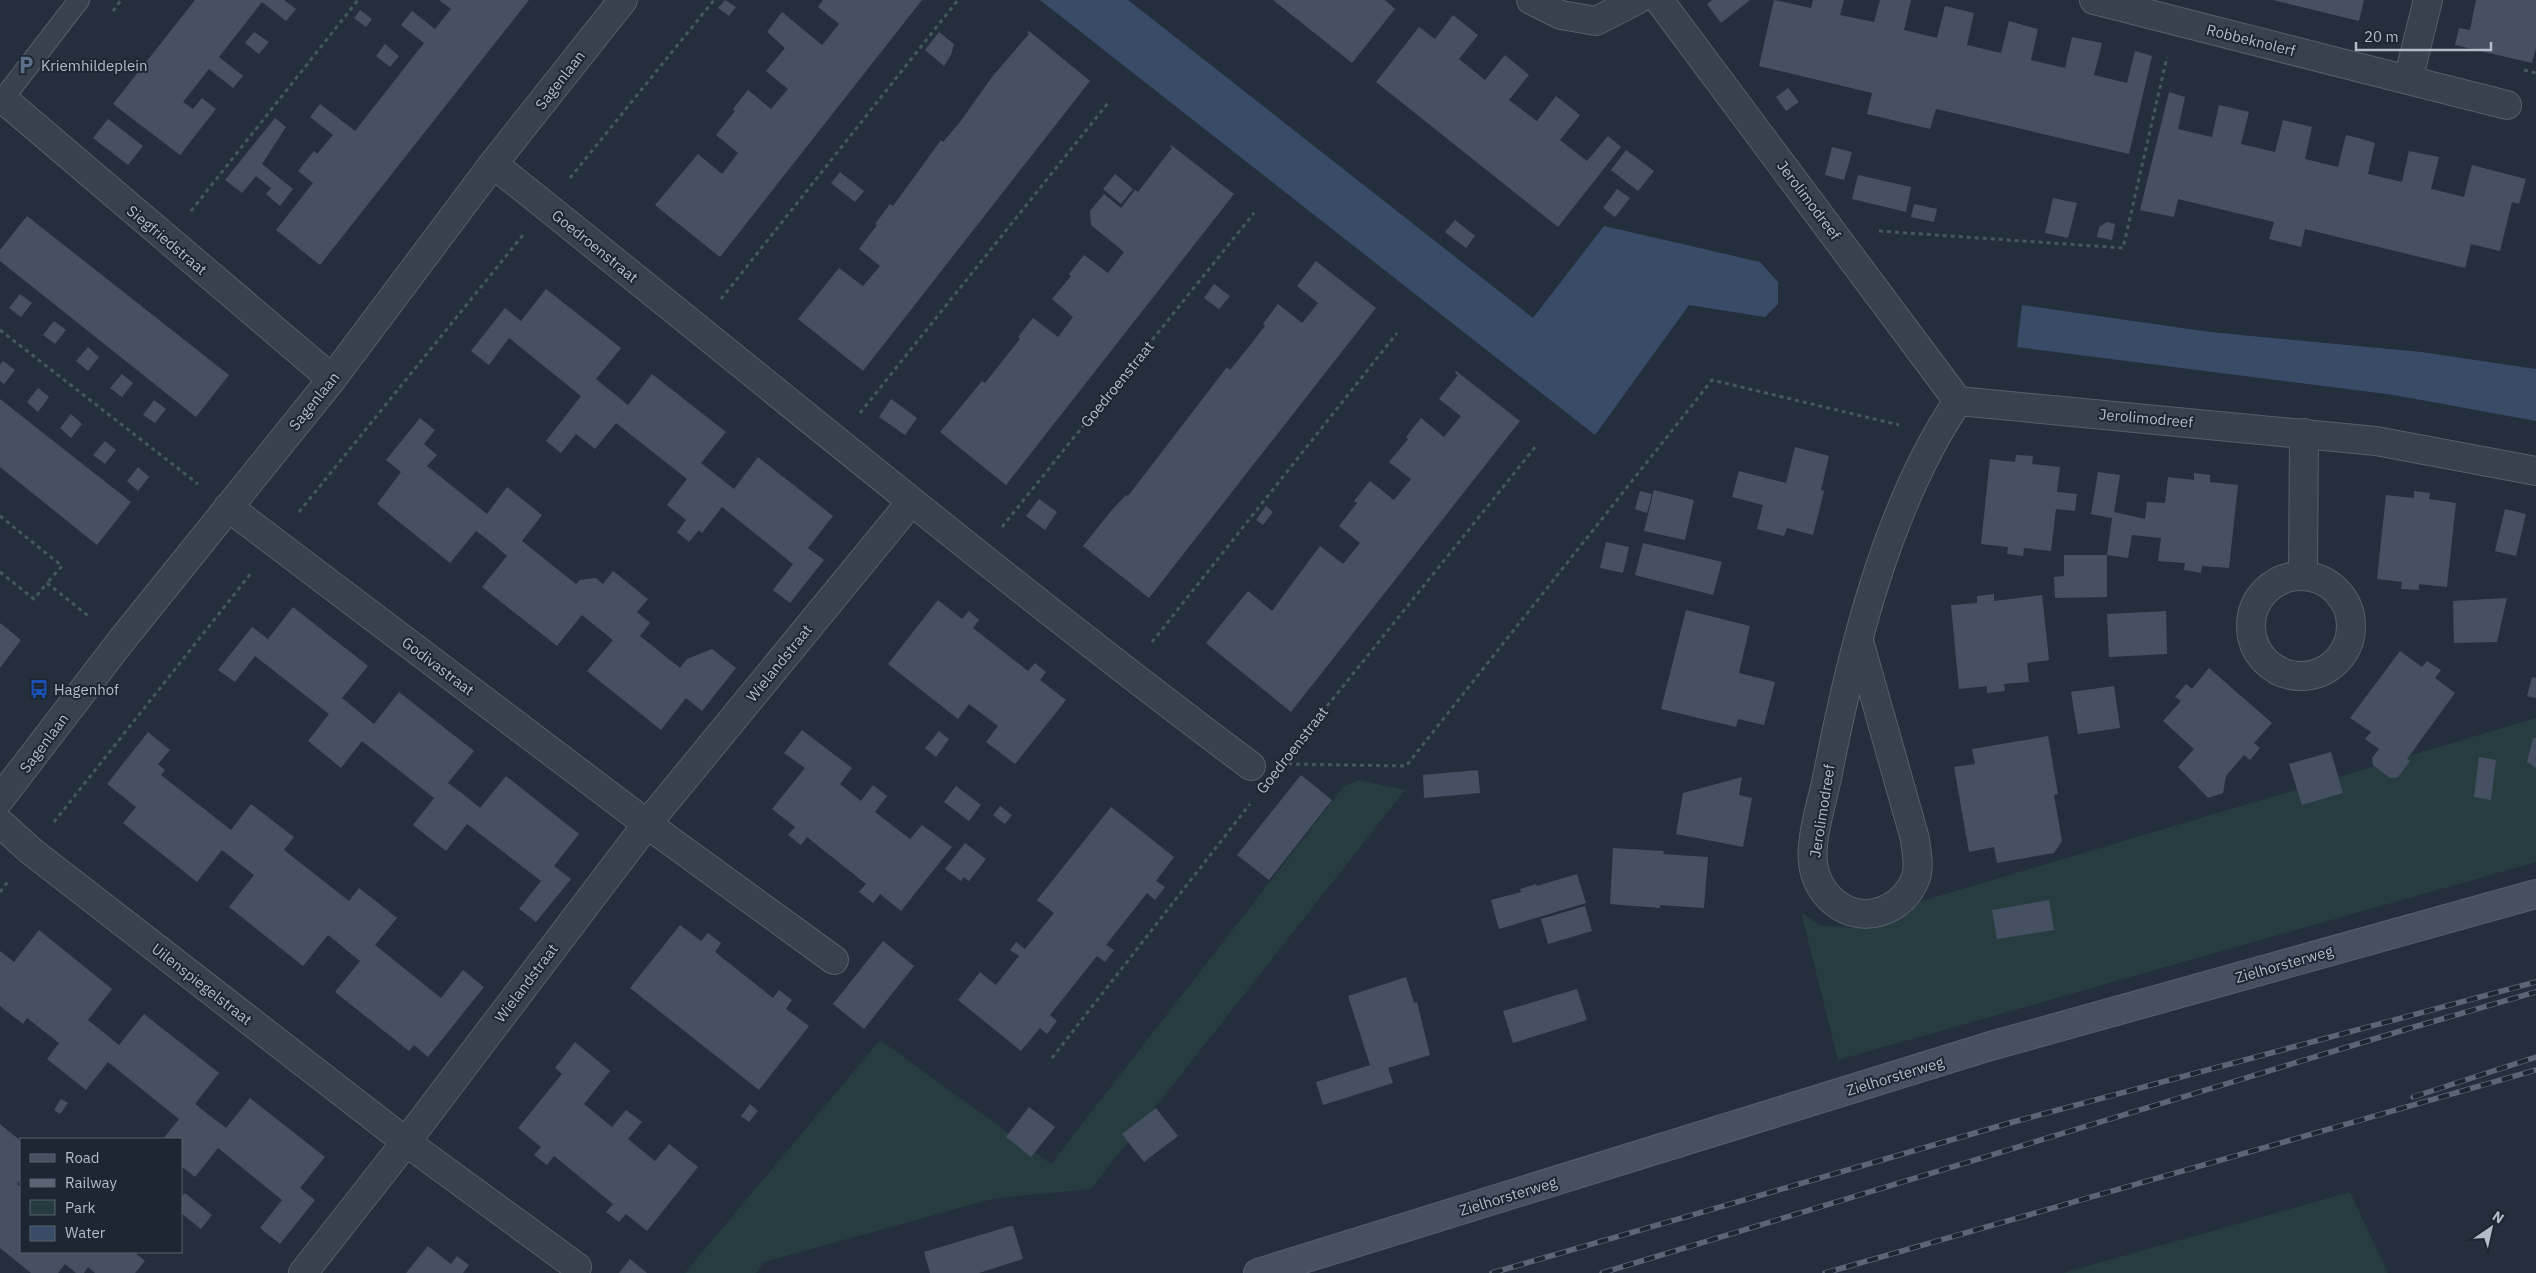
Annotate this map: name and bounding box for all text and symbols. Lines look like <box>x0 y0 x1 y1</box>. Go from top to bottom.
street label: Robbeknolerf <box>2205 20 2298 60</box>
scale bar <box>2356 20 2491 52</box>
text: 20 m <box>2364 27 2399 46</box>
street label: Sagenlaan <box>531 47 589 113</box>
parking icon: Kriemhildeplein <box>15 54 37 76</box>
place label: Kriemhildeplein <box>41 56 148 75</box>
street label: Jerolimodreef <box>1773 157 1845 244</box>
street label: Siegfriedstraat <box>123 201 211 279</box>
street label: Goedroenstraat <box>548 205 642 287</box>
street label: Goedroenstraat <box>1076 337 1158 431</box>
street label: Sagenlaan <box>285 368 343 434</box>
street label: Jerolimodreef <box>2098 404 2194 432</box>
street label: Wielandstraat <box>742 621 816 705</box>
street label: Godivastraat <box>398 633 478 699</box>
bus stop icon: Hagenhof <box>28 678 50 700</box>
place label: Hagenhof <box>54 680 119 699</box>
street label: Goedroenstraat <box>1252 703 1332 797</box>
street label: Sagenlaan <box>15 709 73 777</box>
street label: Jerolimodreef <box>1805 763 1839 859</box>
street label: Uilenspiegelstraat <box>148 939 256 1029</box>
street label: Wielandstraat <box>490 940 562 1026</box>
street label: Zielhorsterweg <box>2233 941 2335 987</box>
street label: Zielhorsterweg <box>1844 1052 1946 1100</box>
legend <box>20 1138 182 1253</box>
text: Road <box>65 1148 100 1167</box>
street label: Zielhorsterweg <box>1457 1172 1559 1220</box>
text: Railway <box>65 1173 118 1192</box>
text: Park <box>65 1198 95 1217</box>
north arrow <box>2466 1203 2516 1253</box>
text: N <box>2489 1207 2508 1228</box>
text: Water <box>65 1223 106 1242</box>

